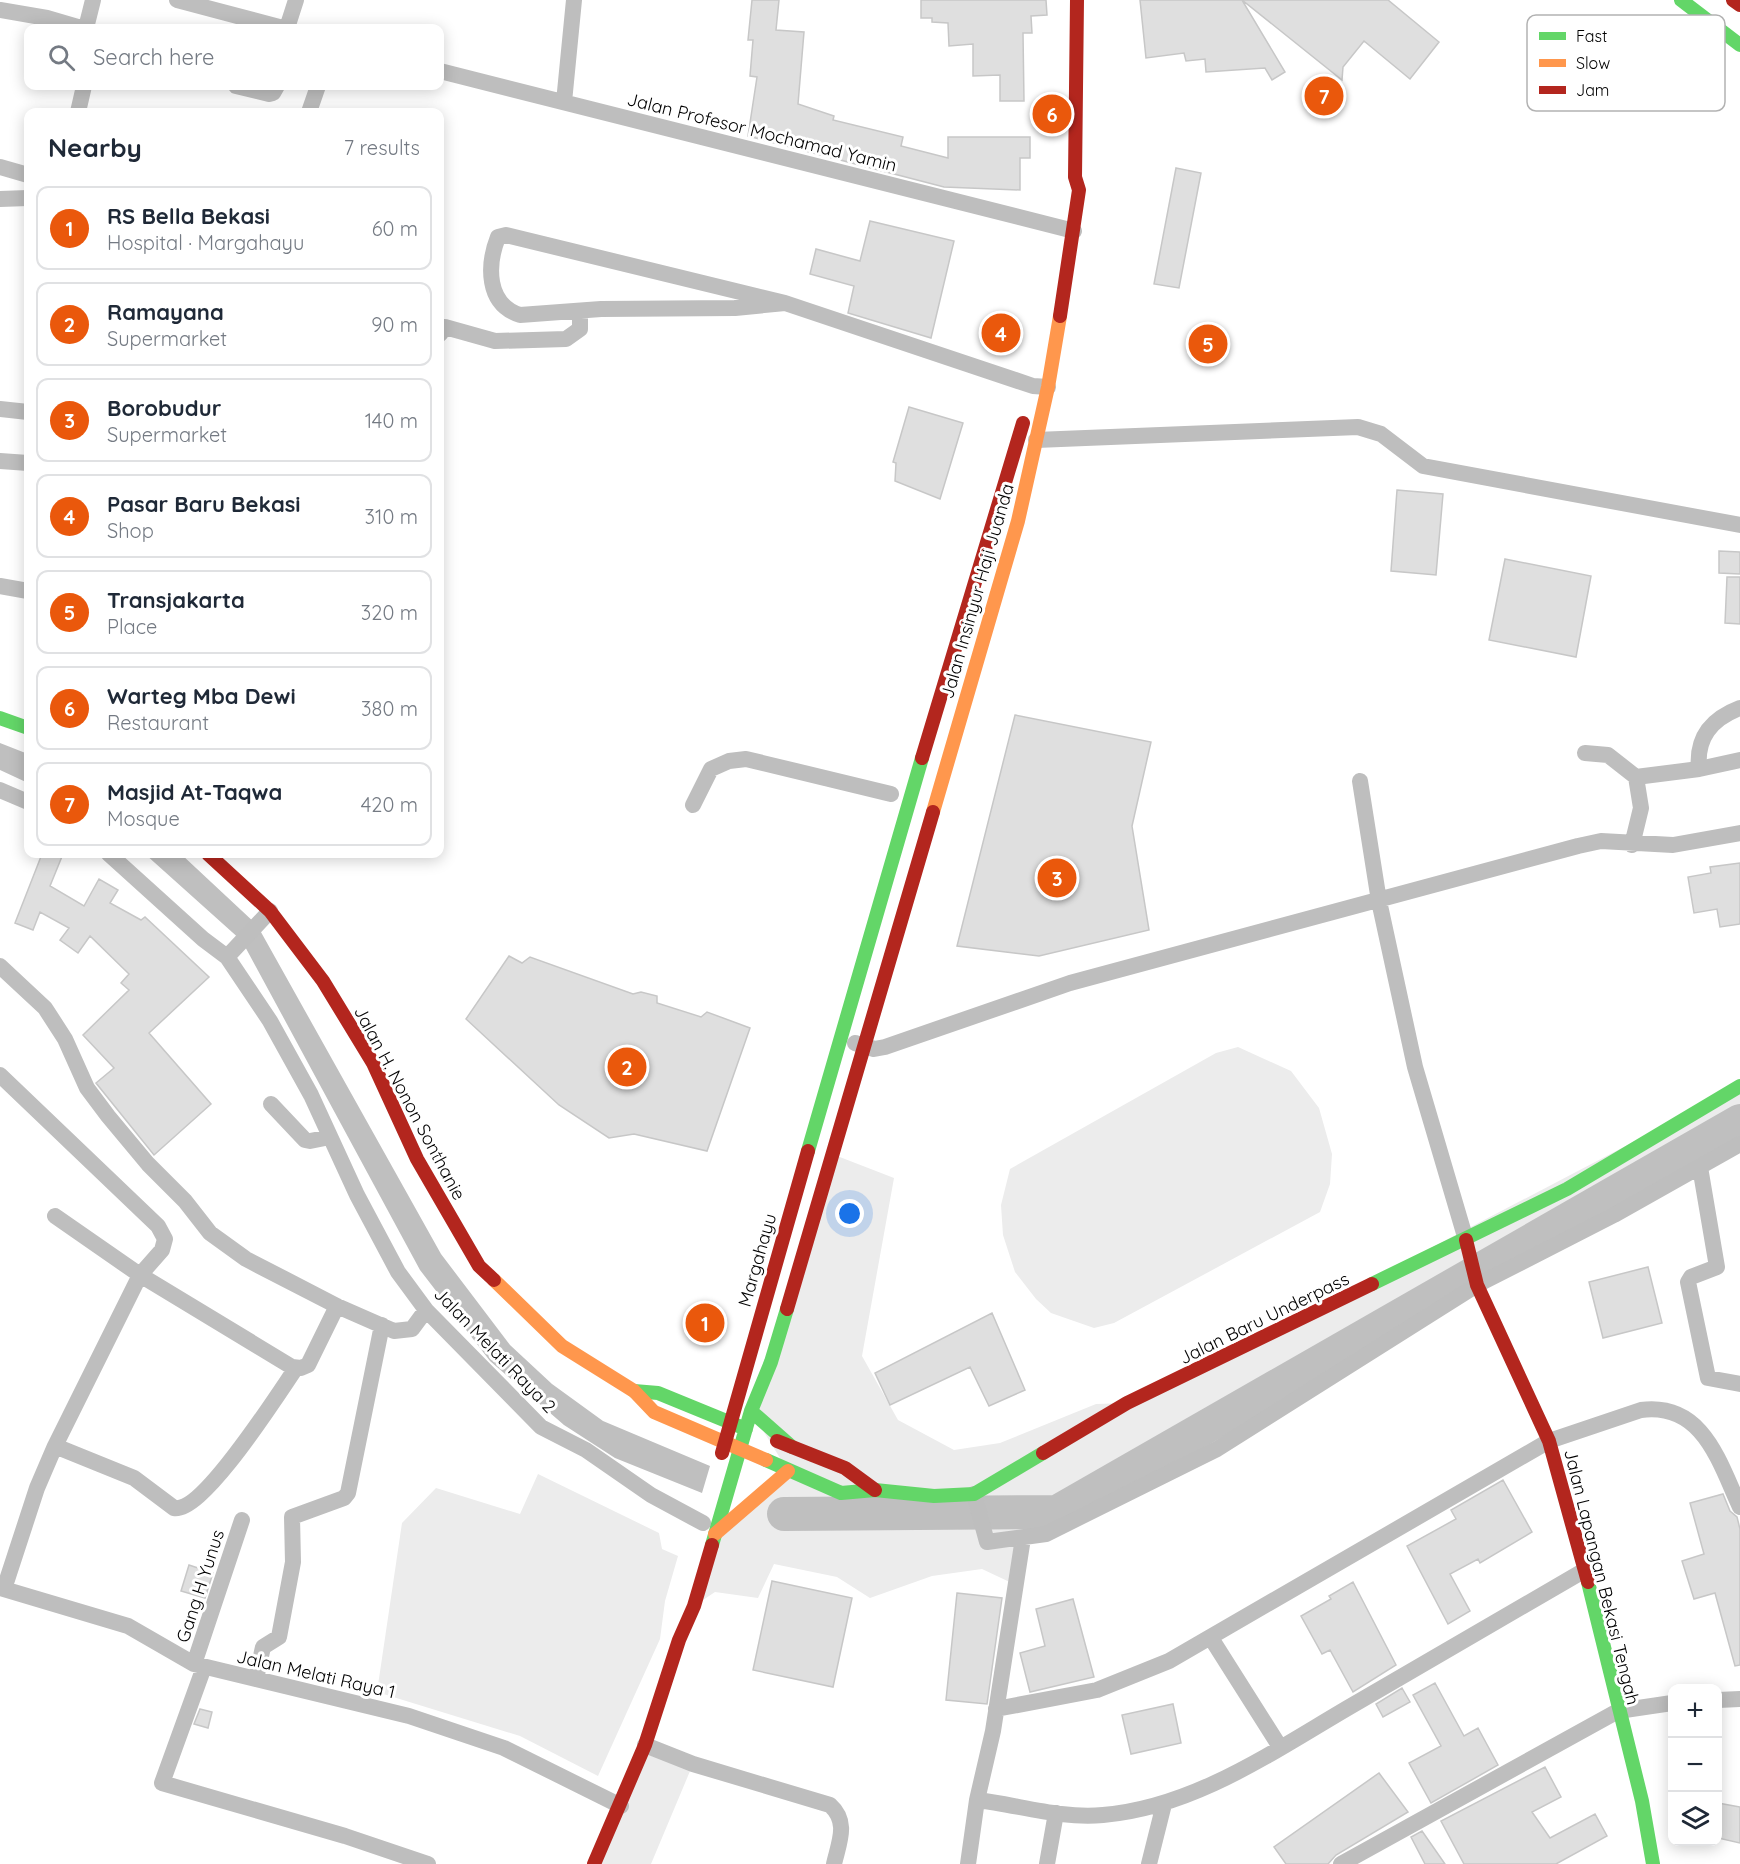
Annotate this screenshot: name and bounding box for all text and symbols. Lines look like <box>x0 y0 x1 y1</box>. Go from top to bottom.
legend <box>1527 15 1725 111</box>
search box <box>24 24 444 90</box>
text: Fast <box>1576 26 1607 46</box>
icon: search <box>45 41 78 74</box>
text: Search here <box>93 43 214 71</box>
text: Slow <box>1576 53 1610 73</box>
pin: 7 <box>1304 74 1344 118</box>
text: Jam <box>1576 80 1609 100</box>
street label: Jalan Profesor Mochamad Yamin <box>625 87 899 177</box>
pin: 6 <box>1032 92 1072 136</box>
text: Nearby <box>48 131 142 164</box>
text: 7 results <box>344 135 420 160</box>
text: RS Bella Bekasi <box>107 202 270 230</box>
text: 1 <box>66 216 73 241</box>
text: 60 m <box>372 216 418 241</box>
text: Hospital · Margahayu <box>107 230 304 255</box>
text: Ramayana <box>107 298 224 326</box>
pin: 4 <box>982 310 1020 356</box>
text: 2 <box>64 312 75 337</box>
text: 90 m <box>371 312 418 337</box>
pin: 5 <box>1188 322 1228 366</box>
text: Supermarket <box>107 326 227 351</box>
text: Borobudur <box>107 394 221 422</box>
text: 3 <box>64 408 75 433</box>
text: 140 m <box>365 408 418 433</box>
text: Supermarket <box>107 422 227 447</box>
street label: Jalan Insinyur Haji Juanda <box>935 481 1019 701</box>
text: Pasar Baru Bekasi <box>107 490 301 518</box>
text: 4 <box>64 504 75 529</box>
text: 310 m <box>365 504 418 529</box>
text: Shop <box>107 518 154 543</box>
text: Transjakarta <box>107 586 245 614</box>
text: 5 <box>64 600 75 625</box>
text: 320 m <box>361 600 418 625</box>
text: Place <box>107 614 157 639</box>
text: Warteg Mba Dewi <box>107 682 296 710</box>
text: 6 <box>64 696 75 721</box>
text: 380 m <box>361 696 418 721</box>
text: Restaurant <box>107 710 209 735</box>
text: Masjid At-Taqwa <box>107 778 282 806</box>
text: 7 <box>64 792 75 817</box>
text: 420 m <box>361 792 418 817</box>
text: Mosque <box>107 806 180 831</box>
pin: 3 <box>1038 856 1076 900</box>
street label: Jalan H. Nonon Sonthanie <box>349 1002 471 1204</box>
pin: 2 <box>608 1044 646 1090</box>
your location <box>835 1199 864 1228</box>
street label: Margahayu <box>733 1211 781 1309</box>
street label: Jalan Baru Underpass <box>1175 1267 1353 1369</box>
street label: Jalan Melati Raya 2 <box>429 1282 561 1418</box>
pin: 1 <box>686 1300 724 1346</box>
street label: Jalan Lapangan Bekasi Tengah <box>1559 1447 1645 1707</box>
street label: Gang H Yunus <box>171 1527 229 1645</box>
street label: Jalan Melati Raya 1 <box>234 1645 398 1703</box>
map controls <box>1668 1684 1722 1846</box>
button: + <box>1668 1684 1722 1738</box>
button: − <box>1668 1738 1722 1792</box>
button: layers <box>1668 1792 1722 1846</box>

